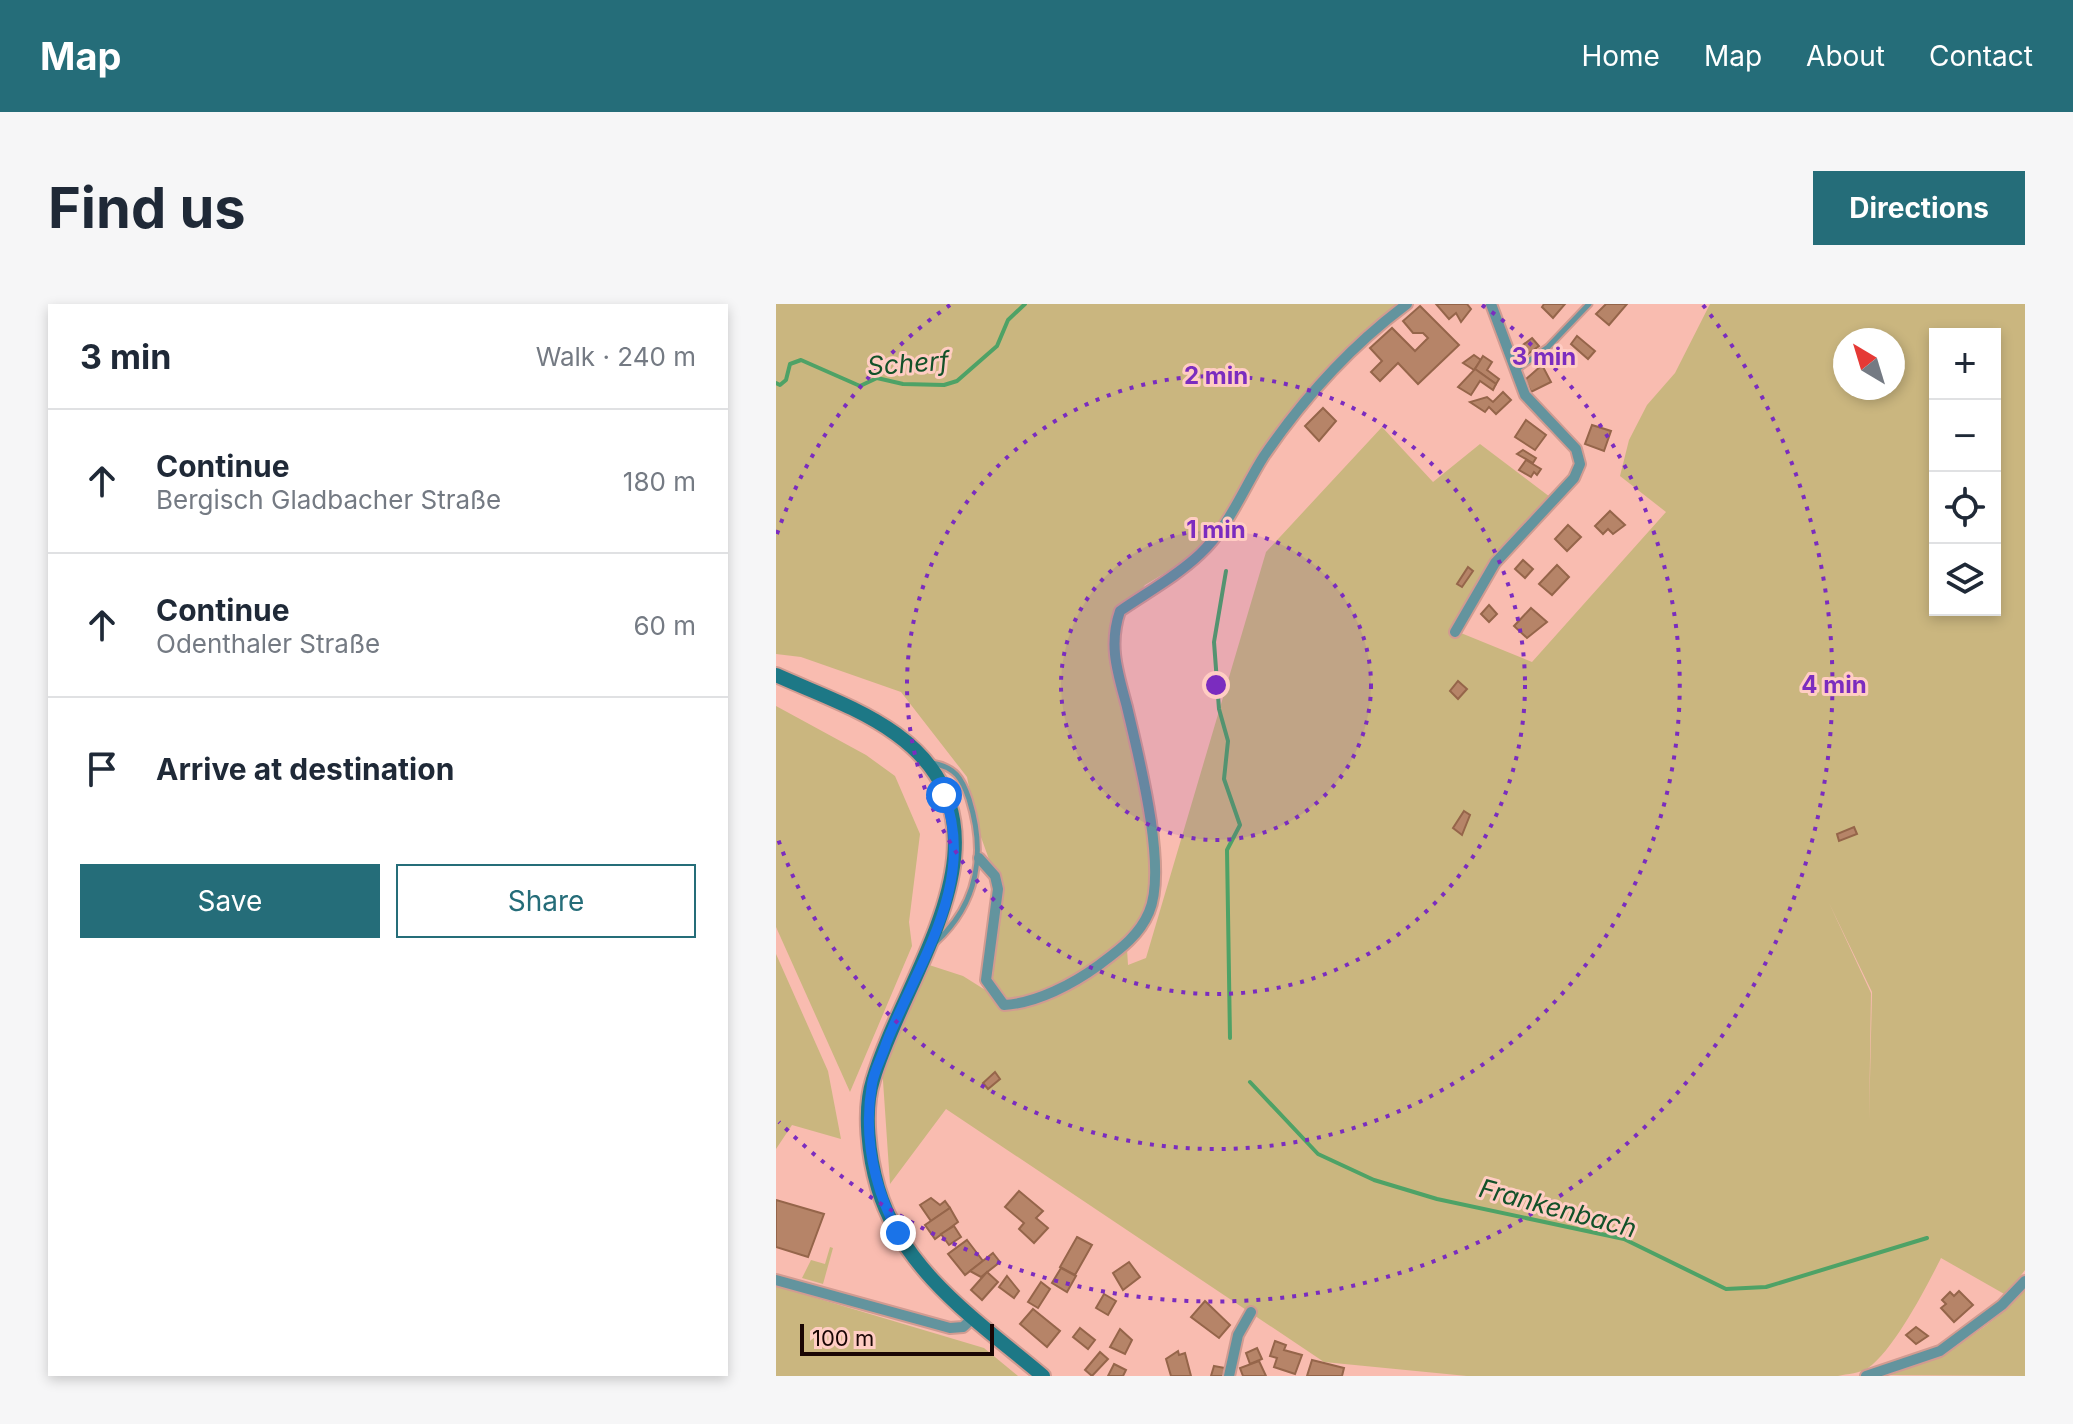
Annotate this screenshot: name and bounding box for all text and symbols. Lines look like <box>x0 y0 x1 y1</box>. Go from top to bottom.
text: Map <box>40 33 121 79</box>
text: Home <box>1581 39 1660 73</box>
text: Map <box>1704 39 1762 73</box>
text: About <box>1806 39 1885 73</box>
text: Contact <box>1929 39 2033 73</box>
button: Directions <box>1813 171 2025 245</box>
text: Find us <box>48 174 246 242</box>
north arrow <box>1833 328 1905 400</box>
map controls <box>1929 328 2001 616</box>
button: + <box>1929 328 2001 400</box>
text: 3 min <box>80 336 171 377</box>
text: Walk · 240 m <box>536 341 696 372</box>
text: 3 min <box>1512 342 1576 371</box>
water label: Scherf <box>866 345 952 381</box>
text: 2 min <box>1184 361 1248 390</box>
button: − <box>1929 400 2001 472</box>
text: Continue <box>156 448 290 484</box>
icon: ahead <box>80 459 124 503</box>
text: 180 m <box>623 466 696 497</box>
button: locate <box>1929 472 2001 544</box>
text: Bergisch Gladbacher Straße <box>156 484 501 515</box>
text: 1 min <box>1186 515 1246 544</box>
button: layers <box>1929 544 2001 616</box>
text: Continue <box>156 592 290 628</box>
icon: ahead <box>80 603 124 647</box>
text: 60 m <box>633 610 696 641</box>
text: Odenthaler Straße <box>156 628 380 659</box>
text: 4 min <box>1801 670 1867 699</box>
centre of rings <box>1202 671 1230 699</box>
icon: arrive <box>80 747 124 791</box>
text: Arrive at destination <box>156 751 454 787</box>
route start <box>926 777 962 813</box>
button: Save <box>80 864 380 938</box>
button: Share <box>396 864 696 938</box>
water label: Frankenbach <box>1476 1172 1640 1244</box>
route end <box>880 1215 916 1251</box>
scale bar <box>800 1320 994 1356</box>
text: 100 m <box>812 1325 874 1351</box>

